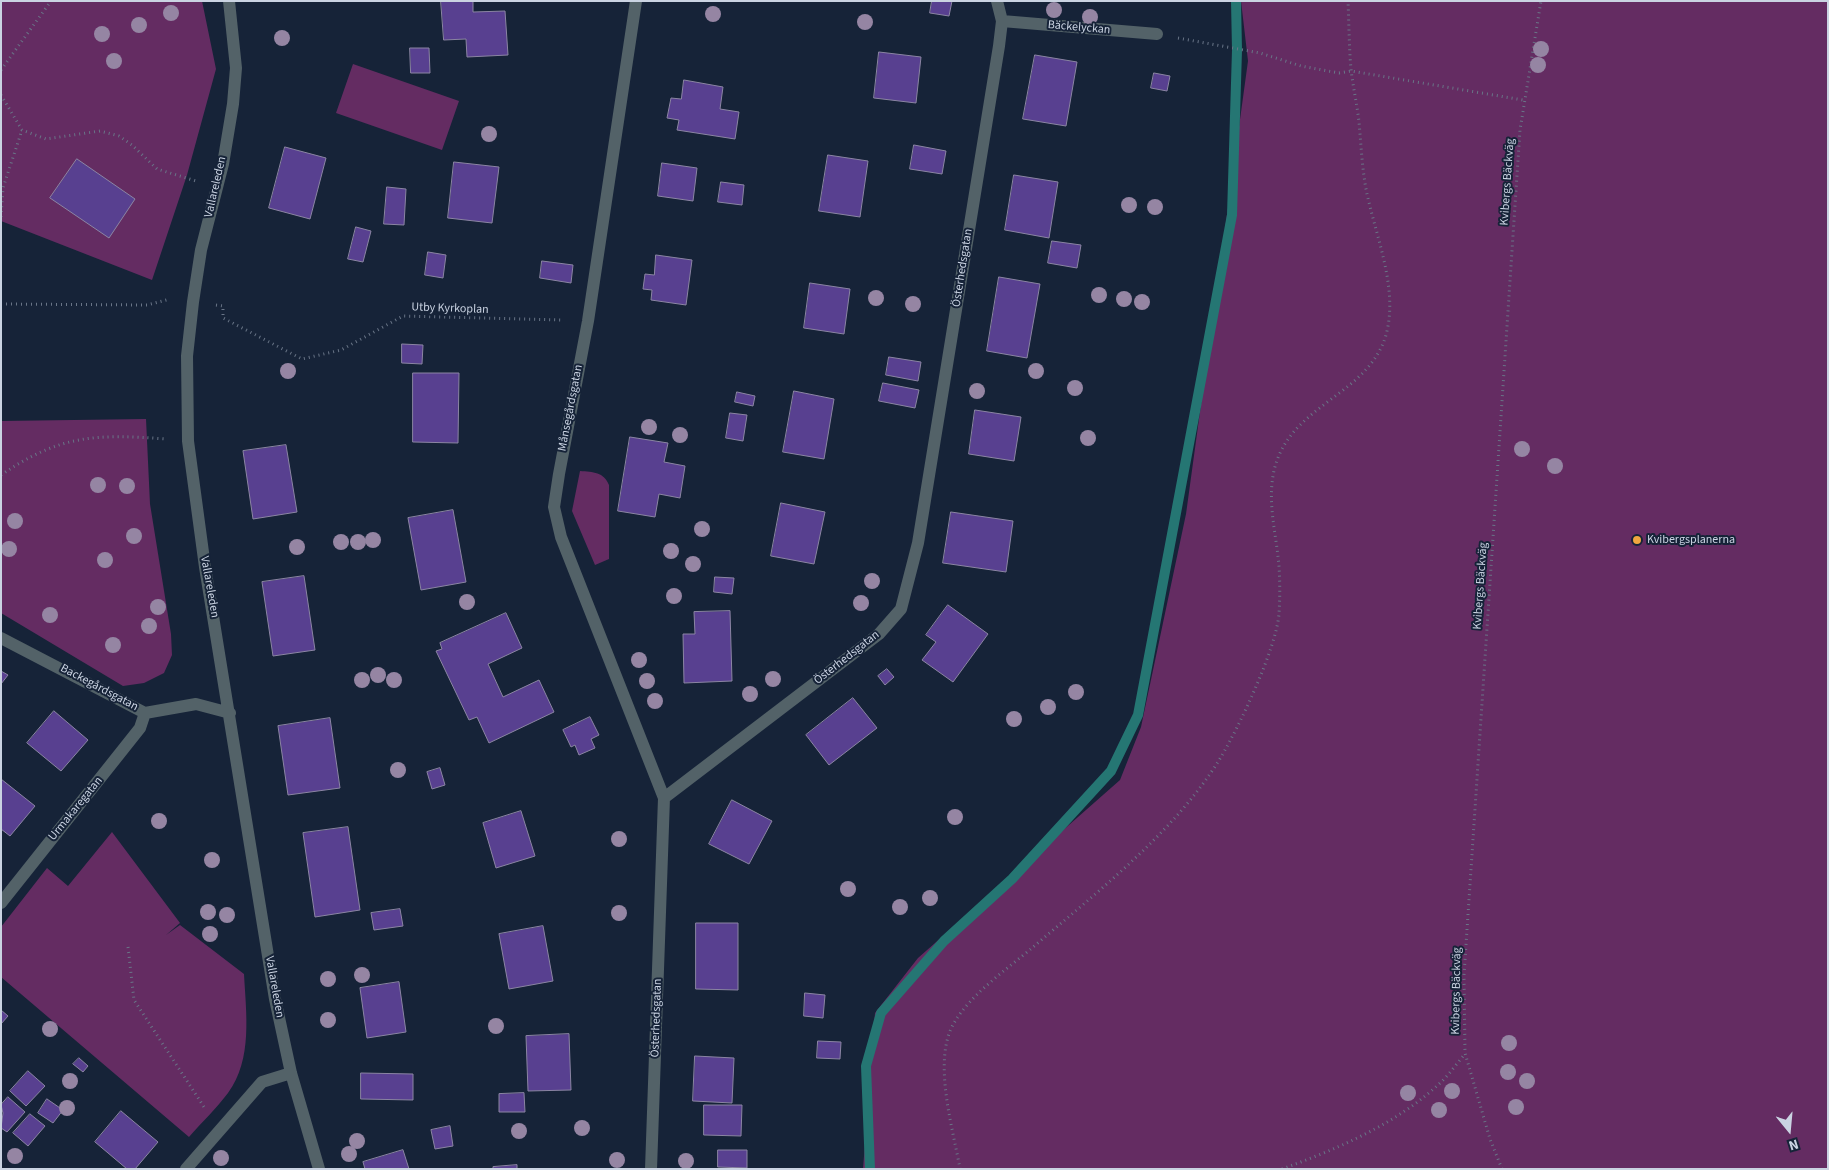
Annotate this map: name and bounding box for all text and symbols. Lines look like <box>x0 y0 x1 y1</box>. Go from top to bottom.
street label: Bäckelyckan <box>1047 18 1111 38</box>
street label: Kvibergs Bäckväg <box>1498 138 1518 226</box>
street label: Vallareleden <box>202 155 230 219</box>
street label: Österhedsgatan <box>950 228 976 308</box>
street label: Utby Kyrkoplan <box>411 300 489 318</box>
street label: Månsegårdsgatan <box>556 363 586 453</box>
place label: Kvibergsplanerna <box>1647 533 1735 547</box>
marker: Kvibergsplanerna <box>1631 534 1643 546</box>
street label: Kvibergs Bäckväg <box>1471 542 1491 630</box>
street label: Vallareleden <box>196 555 222 619</box>
street label: Österhedsgatan <box>811 628 883 688</box>
street label: Backegårdsgatan <box>58 661 140 715</box>
street label: Urmakaregatan <box>46 774 106 844</box>
street label: Kvibergs Bäckväg <box>1449 947 1465 1035</box>
street label: Vallareleden <box>261 955 287 1019</box>
street label: Österhedsgatan <box>648 978 666 1058</box>
north arrow <box>1764 1105 1814 1155</box>
text: N <box>1786 1133 1801 1155</box>

